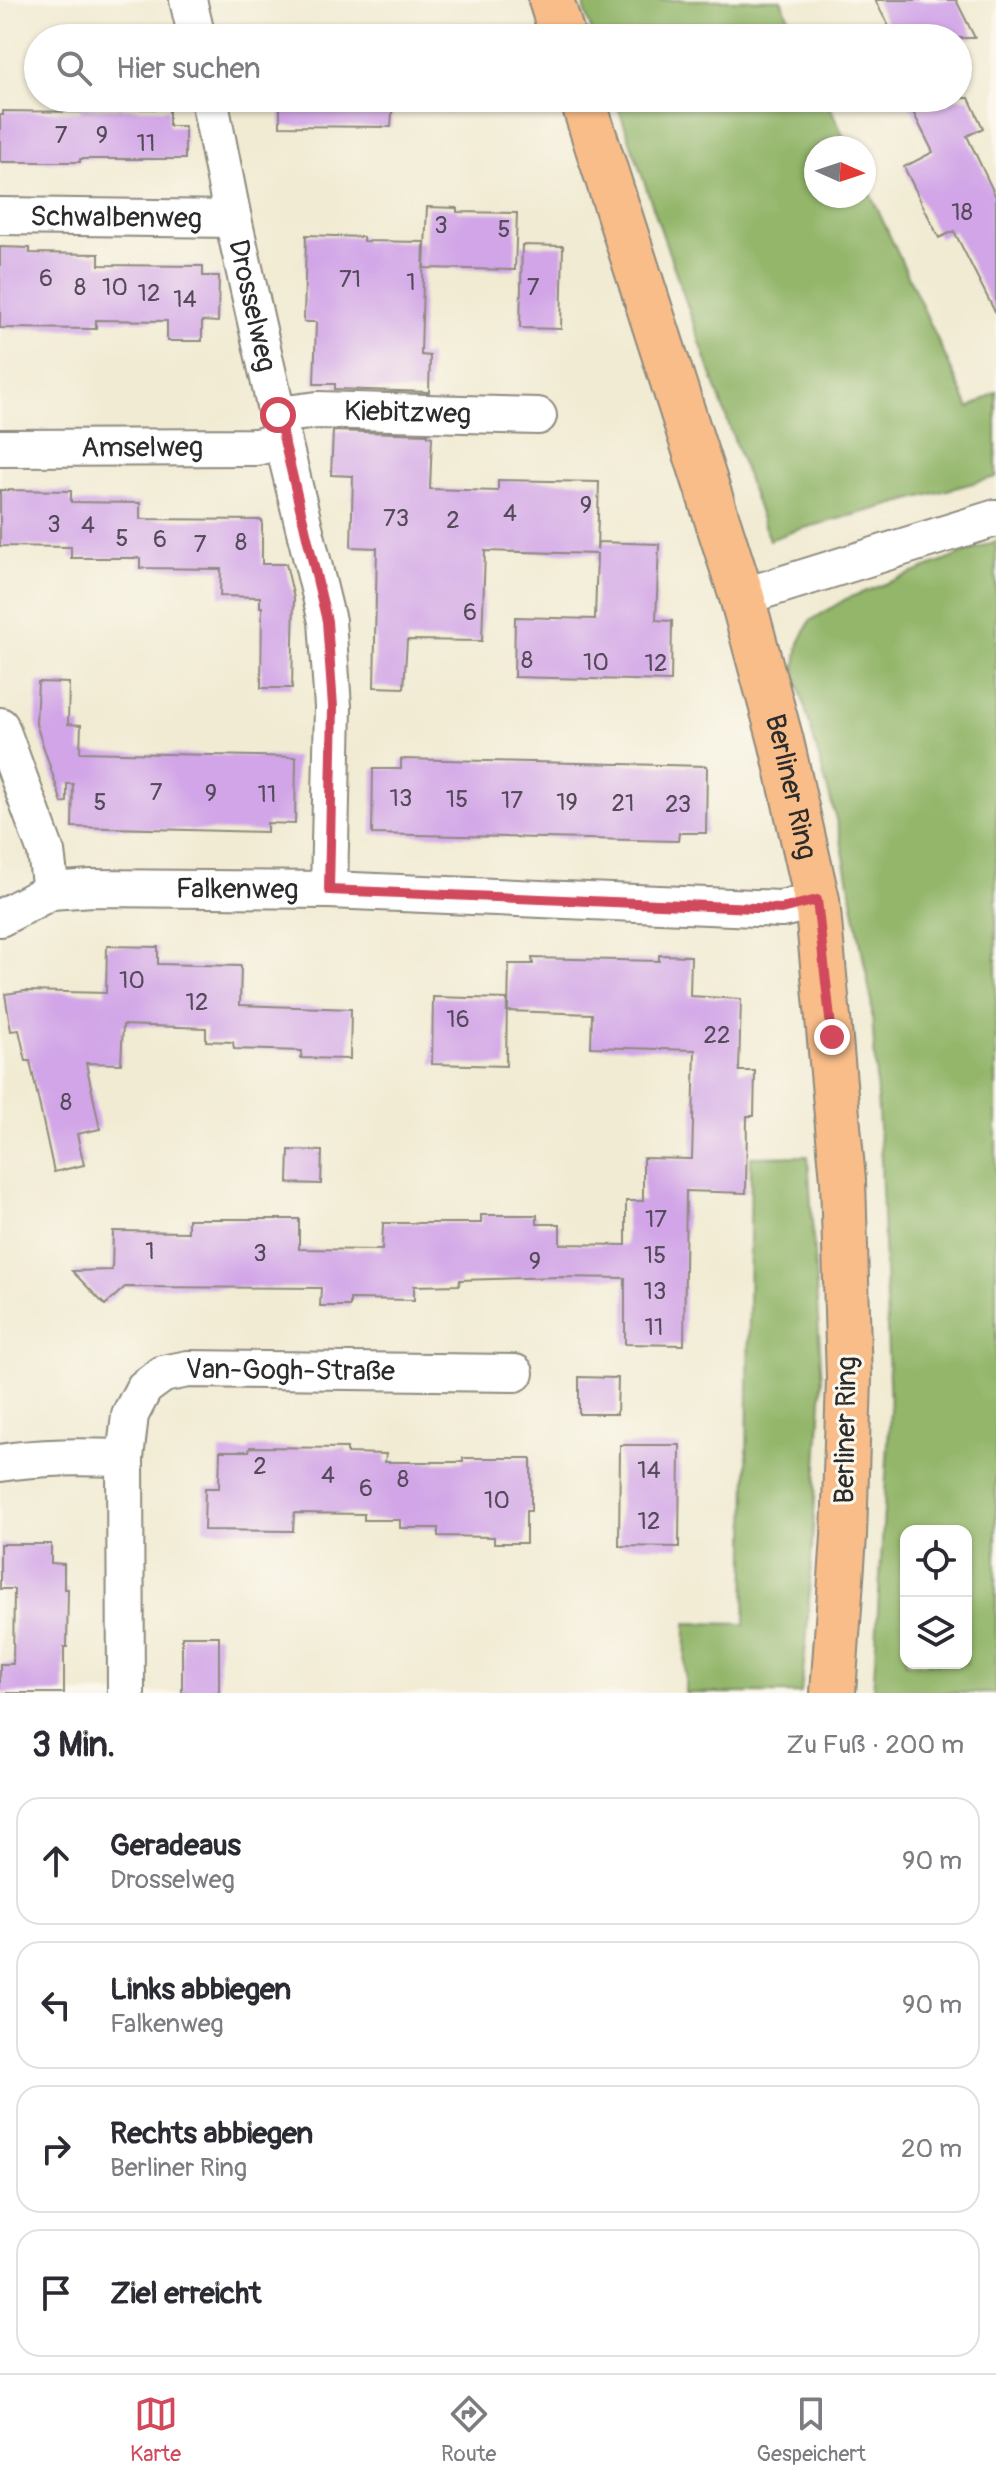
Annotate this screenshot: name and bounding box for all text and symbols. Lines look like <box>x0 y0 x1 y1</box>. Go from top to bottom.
search box <box>24 24 972 112</box>
icon: search <box>52 46 96 90</box>
text: Hier suchen <box>116 50 261 87</box>
house number: 7 <box>55 121 68 150</box>
house number: 9 <box>96 121 108 150</box>
house number: 11 <box>137 129 155 158</box>
north arrow <box>804 136 876 208</box>
house number: 18 <box>951 198 973 227</box>
street label: Schwalbenweg <box>30 199 202 236</box>
house number: 3 <box>434 211 448 240</box>
house number: 5 <box>497 215 511 244</box>
street label: Drosselweg <box>221 236 284 375</box>
house number: 6 <box>39 264 53 293</box>
house number: 71 <box>339 265 361 294</box>
house number: 1 <box>406 268 416 297</box>
house number: 8 <box>74 273 86 302</box>
house number: 10 <box>102 273 128 302</box>
house number: 7 <box>527 273 540 302</box>
house number: 12 <box>138 279 160 308</box>
house number: 14 <box>173 285 197 314</box>
street label: Kiebitzweg <box>344 393 472 432</box>
route start <box>260 397 296 433</box>
street label: Amselweg <box>81 430 203 465</box>
house number: 9 <box>580 491 592 520</box>
house number: 4 <box>503 499 517 528</box>
house number: 73 <box>383 504 409 533</box>
house number: 2 <box>446 506 460 535</box>
house number: 3 <box>47 510 61 539</box>
house number: 4 <box>81 511 95 540</box>
house number: 5 <box>115 524 129 553</box>
house number: 6 <box>153 525 167 554</box>
house number: 8 <box>235 528 247 557</box>
house number: 7 <box>194 530 207 559</box>
house number: 6 <box>463 598 477 627</box>
house number: 8 <box>521 646 533 675</box>
house number: 10 <box>583 648 609 677</box>
house number: 12 <box>645 649 667 678</box>
street label: Berliner Ring <box>757 710 825 863</box>
house number: 7 <box>150 778 163 807</box>
house number: 9 <box>205 779 217 808</box>
house number: 11 <box>258 780 276 809</box>
house number: 13 <box>390 784 412 813</box>
house number: 15 <box>446 785 468 814</box>
house number: 17 <box>501 786 523 815</box>
house number: 5 <box>93 788 107 817</box>
house number: 19 <box>556 788 578 817</box>
house number: 21 <box>612 789 634 818</box>
house number: 23 <box>665 790 691 819</box>
street label: Falkenweg <box>176 871 299 907</box>
house number: 10 <box>119 966 145 995</box>
house number: 12 <box>186 988 208 1017</box>
house number: 16 <box>446 1005 470 1034</box>
route end <box>814 1019 850 1055</box>
house number: 22 <box>704 1021 730 1050</box>
house number: 8 <box>60 1088 72 1117</box>
house number: 17 <box>645 1205 667 1234</box>
house number: 1 <box>145 1237 155 1266</box>
house number: 3 <box>253 1239 267 1268</box>
house number: 15 <box>644 1241 666 1270</box>
house number: 9 <box>529 1247 541 1276</box>
house number: 13 <box>644 1277 666 1306</box>
house number: 11 <box>645 1313 663 1342</box>
street label: Van-Gogh-Straße <box>185 1351 395 1389</box>
street label: Berliner Ring <box>827 1356 865 1504</box>
house number: 2 <box>253 1452 267 1481</box>
house number: 14 <box>637 1456 661 1485</box>
house number: 4 <box>321 1461 335 1490</box>
house number: 8 <box>397 1465 409 1494</box>
house number: 6 <box>359 1474 373 1503</box>
house number: 10 <box>484 1486 510 1515</box>
house number: 12 <box>638 1507 660 1536</box>
map controls <box>900 1525 972 1669</box>
button: locate <box>900 1525 972 1597</box>
button: layers <box>900 1597 972 1669</box>
text: 3 Min. <box>32 1724 115 1767</box>
text: Zu Fuß · 200 m <box>786 1729 964 1761</box>
text: Geradeaus <box>110 1827 241 1864</box>
icon: ahead <box>34 1839 78 1883</box>
text: 90 m <box>902 1845 962 1877</box>
text: Drosselweg <box>110 1864 235 1896</box>
text: Links abbiegen <box>110 1971 291 2008</box>
icon: left <box>34 1983 78 2027</box>
text: 90 m <box>902 1989 962 2021</box>
text: Falkenweg <box>110 2008 224 2040</box>
text: Rechts abbiegen <box>110 2115 313 2152</box>
icon: right <box>34 2127 78 2171</box>
text: 20 m <box>901 2133 962 2165</box>
text: Berliner Ring <box>110 2152 247 2184</box>
icon: arrive <box>34 2271 78 2315</box>
text: Ziel erreicht <box>110 2275 261 2312</box>
tab: Karte <box>130 2392 181 2468</box>
tab: Route <box>441 2392 496 2468</box>
tab: Gespeichert <box>756 2392 866 2468</box>

